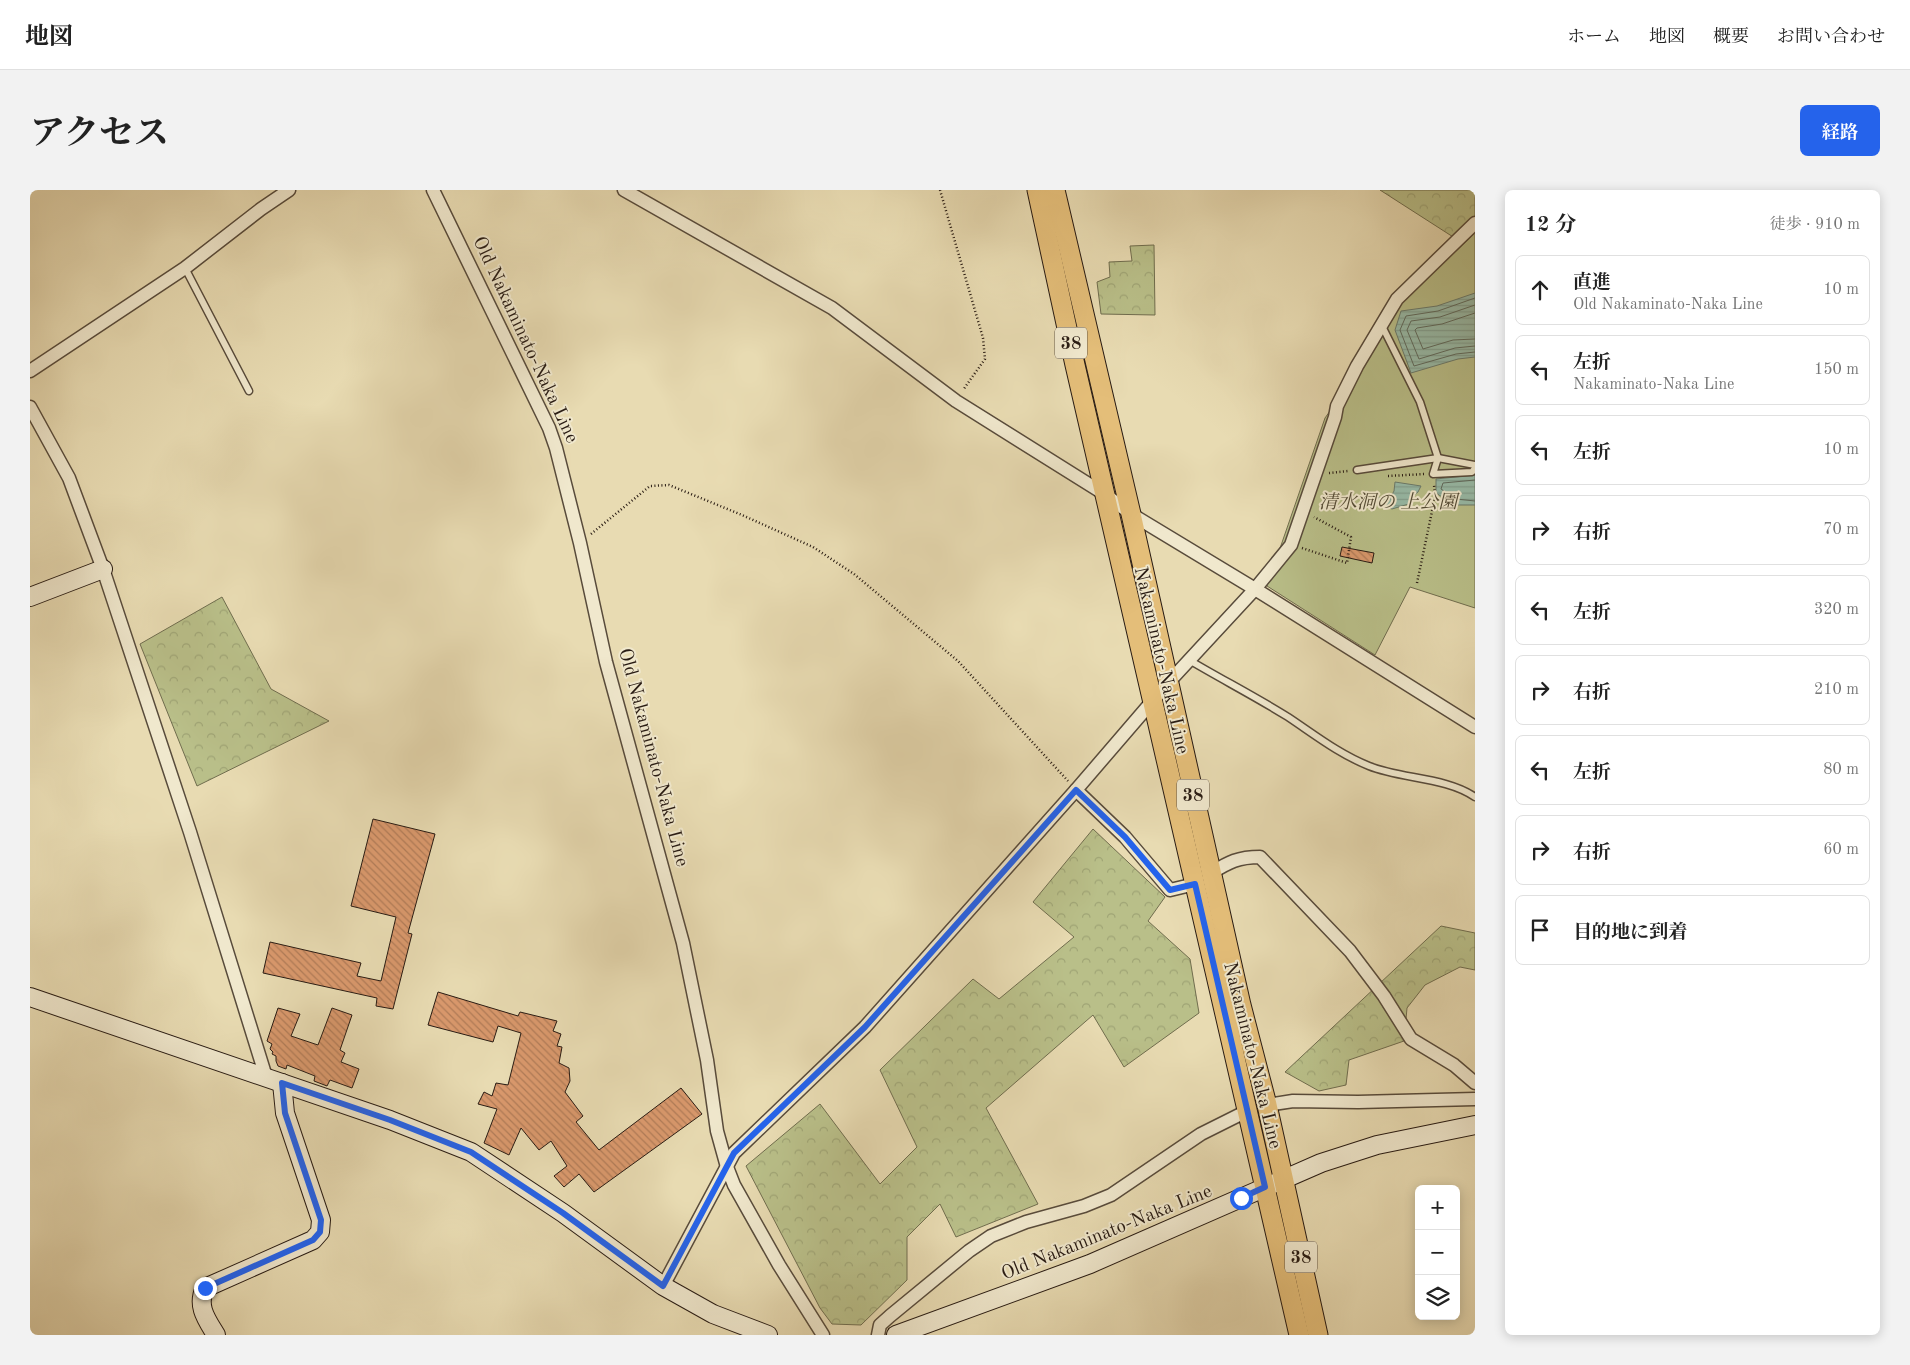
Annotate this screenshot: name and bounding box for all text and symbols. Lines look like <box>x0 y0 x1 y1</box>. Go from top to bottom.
text: 地図 <box>25 26 73 50</box>
text: ホーム <box>1567 28 1621 46</box>
text: 地図 <box>1649 28 1685 46</box>
text: 概要 <box>1713 28 1749 46</box>
text: お問い合わせ <box>1777 28 1885 46</box>
button: 経路 <box>1800 105 1880 156</box>
text: アクセス <box>30 117 169 152</box>
text: 12 分 <box>1525 215 1576 236</box>
text: 徒歩 · 910 m <box>1770 217 1860 233</box>
street label: Old Nakaminato-Naka Line <box>468 234 581 446</box>
text: 直進 <box>1573 274 1611 293</box>
icon: ahead <box>1526 276 1554 304</box>
text: 10 m <box>1823 282 1859 298</box>
text: Old Nakaminato-Naka Line <box>1573 297 1763 313</box>
road number: 38 <box>1055 328 1087 358</box>
text: 左折 <box>1573 354 1611 373</box>
icon: left <box>1526 356 1554 384</box>
text: 150 m <box>1814 362 1859 378</box>
text: Nakaminato-Naka Line <box>1573 377 1734 393</box>
icon: left <box>1526 436 1554 464</box>
text: 10 m <box>1823 442 1859 458</box>
text: 左折 <box>1573 444 1611 463</box>
park label: 清水洞の 上公園 <box>1319 492 1460 513</box>
icon: right <box>1526 516 1554 544</box>
text: 70 m <box>1823 522 1859 538</box>
text: 右折 <box>1573 524 1611 543</box>
street label: Nakaminato-Naka Line <box>1130 565 1191 756</box>
icon: left <box>1526 596 1554 624</box>
text: 320 m <box>1814 602 1859 618</box>
text: 左折 <box>1573 604 1611 623</box>
street label: Old Nakaminato-Naka Line <box>614 646 691 869</box>
icon: right <box>1526 676 1554 704</box>
text: 210 m <box>1814 682 1859 698</box>
text: 右折 <box>1573 684 1611 703</box>
icon: left <box>1526 756 1554 784</box>
text: 80 m <box>1823 762 1859 778</box>
text: 左折 <box>1573 764 1611 783</box>
road number: 38 <box>1177 780 1209 810</box>
icon: right <box>1526 836 1554 864</box>
text: 60 m <box>1823 842 1859 858</box>
text: 右折 <box>1573 844 1611 863</box>
icon: arrive <box>1526 916 1554 944</box>
text: 目的地に到着 <box>1573 924 1687 943</box>
street label: Nakaminato-Naka Line <box>1219 960 1284 1151</box>
street label: Old Nakaminato-Naka Line <box>999 1182 1215 1284</box>
map controls <box>1415 1185 1460 1320</box>
button: + <box>1415 1185 1460 1230</box>
route start <box>1230 1187 1253 1210</box>
button: − <box>1415 1230 1460 1275</box>
road number: 38 <box>1285 1242 1317 1272</box>
button: layers <box>1415 1275 1460 1320</box>
route end <box>194 1277 217 1300</box>

